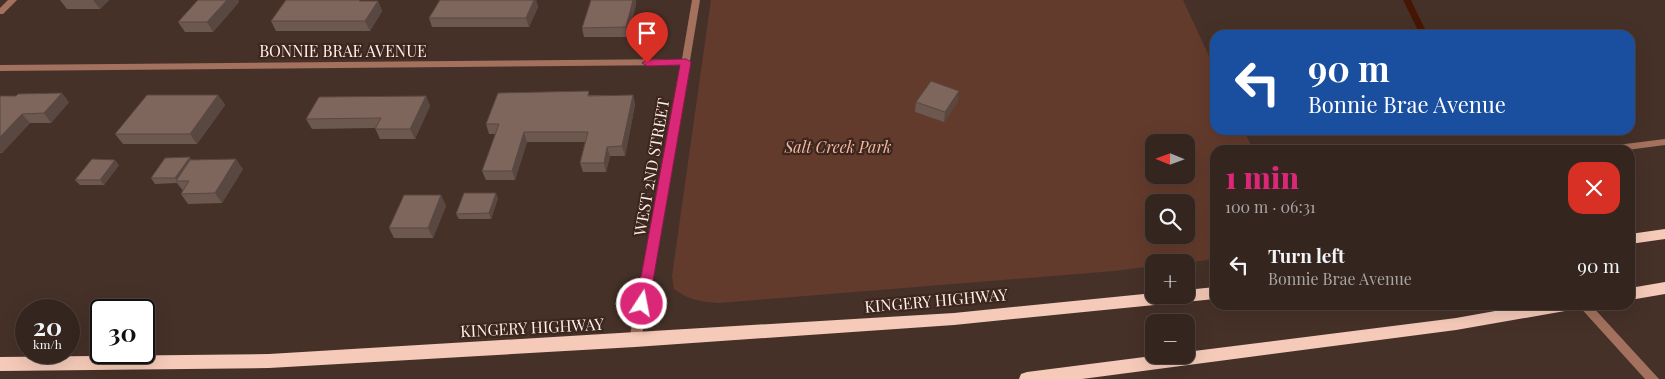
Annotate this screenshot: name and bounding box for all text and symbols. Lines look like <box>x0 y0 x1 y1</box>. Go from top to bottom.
pin <box>626 12 668 63</box>
icon: arrive <box>633 19 661 47</box>
street label: BONNIE BRAE AVENUE <box>259 40 427 61</box>
text: 90 m <box>1308 44 1390 91</box>
icon: left <box>1225 50 1290 115</box>
text: Bonnie Brae Avenue <box>1308 89 1506 119</box>
street label: WEST 2ND STREET <box>628 97 673 238</box>
north arrow <box>1145 134 1195 184</box>
map controls <box>1145 134 1195 364</box>
park label: Salt Creek Park <box>783 136 892 157</box>
text: 1 min <box>1225 157 1299 197</box>
button: close <box>1568 162 1620 214</box>
button: search <box>1145 194 1195 244</box>
text: 100 m · 06:31 <box>1225 196 1316 217</box>
text: Turn left <box>1268 242 1345 268</box>
icon: left <box>1225 251 1253 279</box>
text: 90 m <box>1577 252 1620 278</box>
button: + <box>1145 254 1195 304</box>
text: Bonnie Brae Avenue <box>1268 268 1412 289</box>
position arrow <box>615 277 667 329</box>
street label: KINGERY HIGHWAY <box>863 283 1009 317</box>
speed limit sign: 30 <box>90 299 155 364</box>
text: 20 <box>33 309 62 342</box>
street label: KINGERY HIGHWAY <box>460 313 605 341</box>
button: − <box>1145 314 1195 364</box>
text: km/h <box>33 336 62 352</box>

